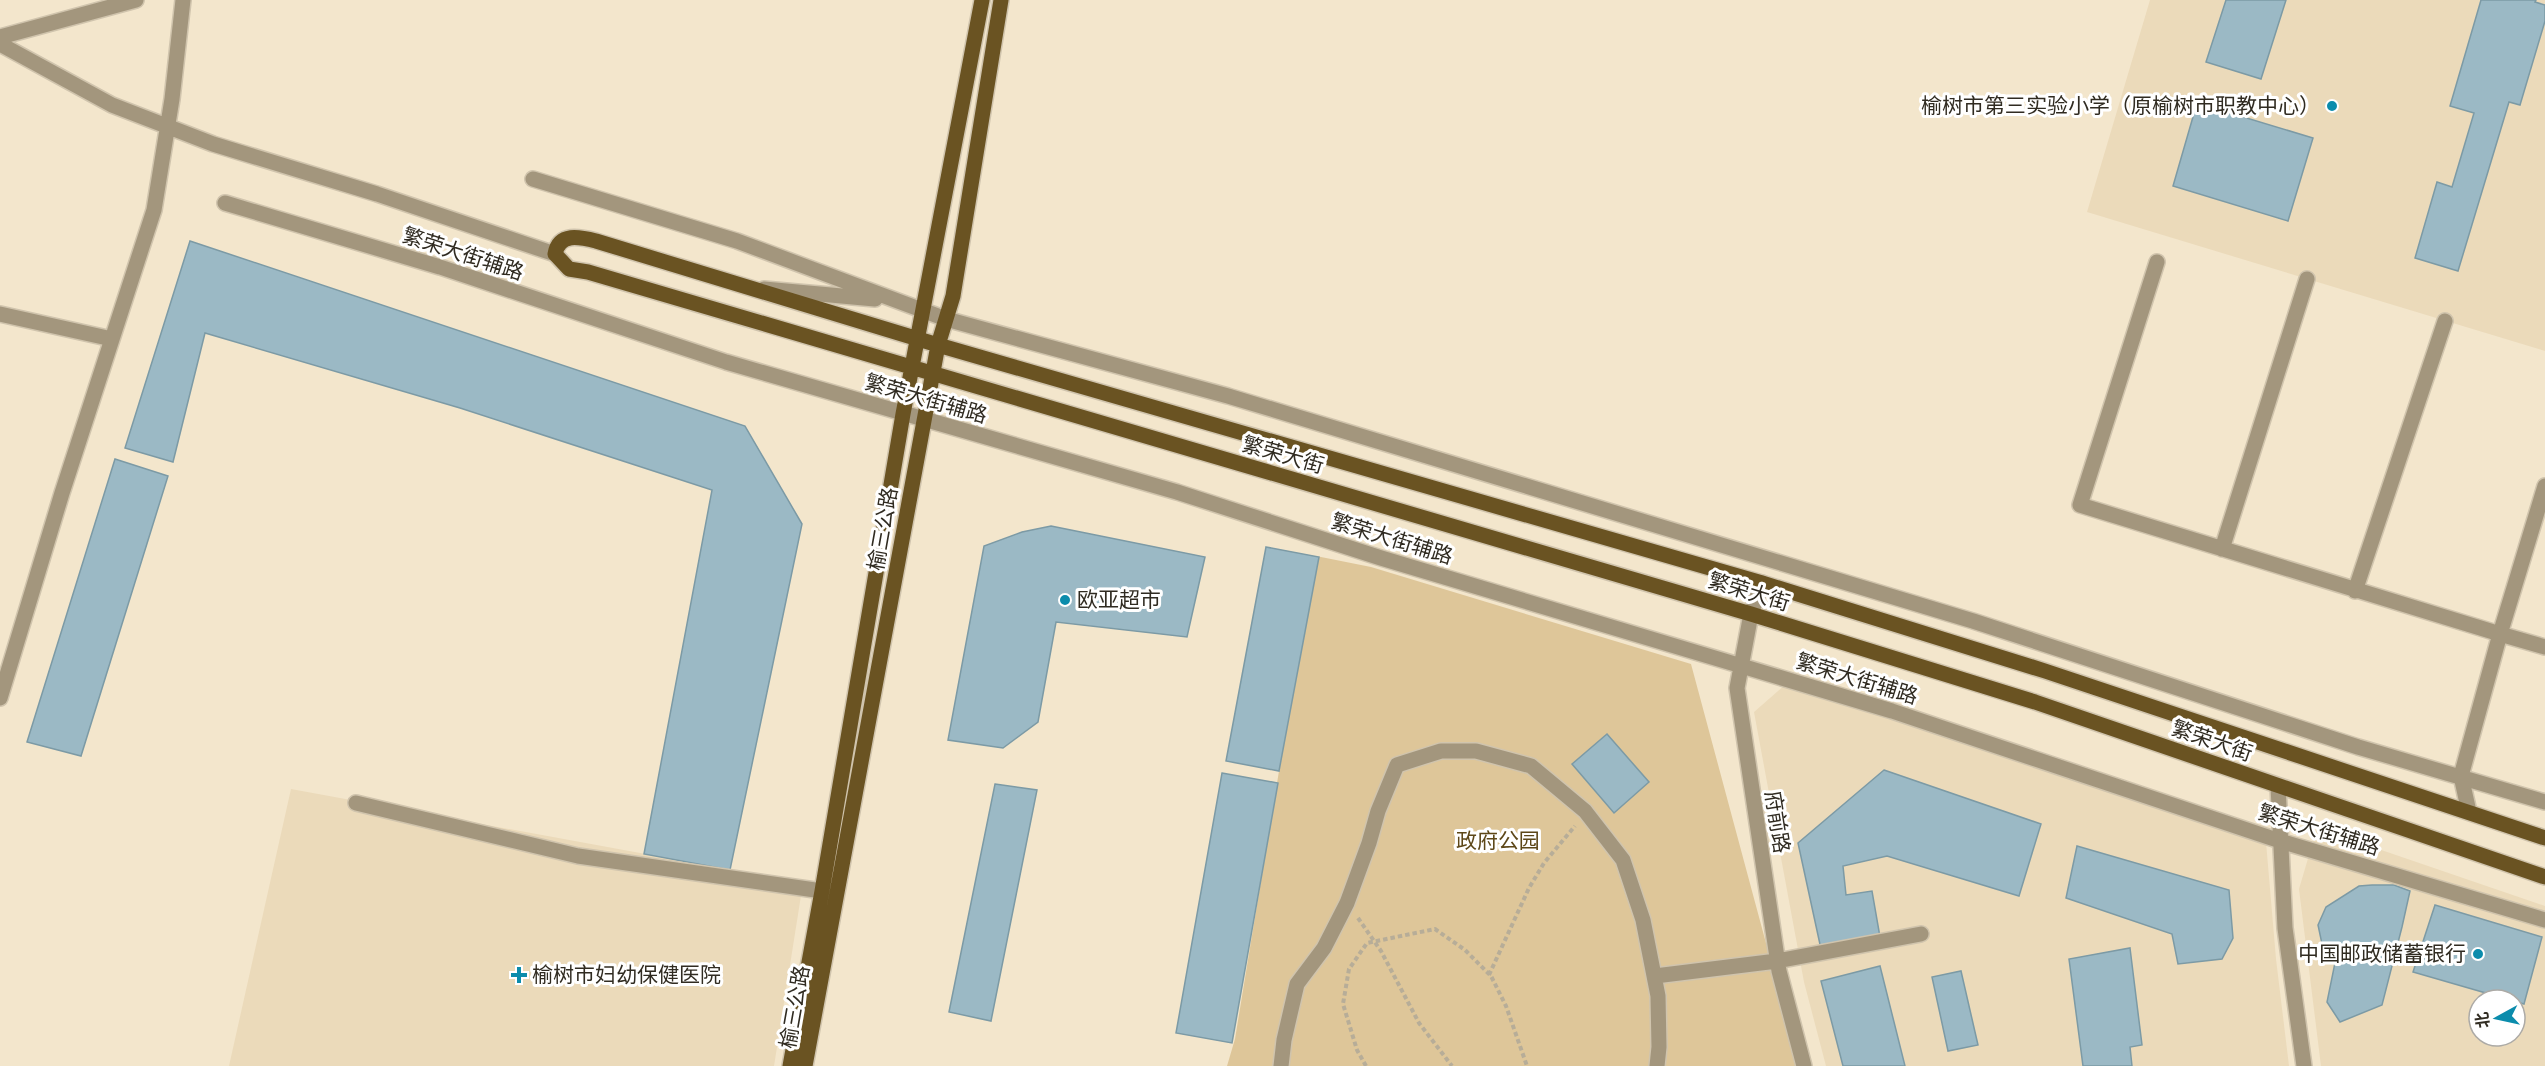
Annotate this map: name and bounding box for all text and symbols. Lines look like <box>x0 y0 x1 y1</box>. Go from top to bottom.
place label: 榆树市第三实验小学（原榆树市职教中心） <box>1921 91 2320 121</box>
marker: 榆树市第三实验小学（原榆树市职教中心） <box>2325 99 2339 113</box>
street label: 繁荣大街辅路 <box>398 220 528 288</box>
street label: 繁荣大街辅路 <box>861 367 991 431</box>
street label: 繁荣大街 <box>1238 429 1328 481</box>
street label: 榆三公路 <box>861 485 905 573</box>
street label: 繁荣大街辅路 <box>1327 506 1457 572</box>
street label: 繁荣大街 <box>1704 565 1794 619</box>
place label: 欧亚超市 <box>1077 585 1161 615</box>
marker: 欧亚超市 <box>1058 593 1072 607</box>
street label: 繁荣大街辅路 <box>1792 646 1922 712</box>
street label: 繁荣大街 <box>2167 713 2257 769</box>
street label: 府前路 <box>1757 789 1797 855</box>
street label: 繁荣大街辅路 <box>2254 797 2384 863</box>
park label: 政府公园 <box>1456 826 1540 856</box>
place label: 中国邮政储蓄银行 <box>2298 939 2466 969</box>
marker: 中国邮政储蓄银行 <box>2471 947 2485 961</box>
place label: 榆树市妇幼保健医院 <box>532 960 721 990</box>
street label: 榆三公路 <box>773 963 817 1051</box>
marker: 榆树市妇幼保健医院 <box>510 966 528 984</box>
north arrow <box>2467 988 2527 1048</box>
text: 北 <box>2470 1010 2495 1030</box>

